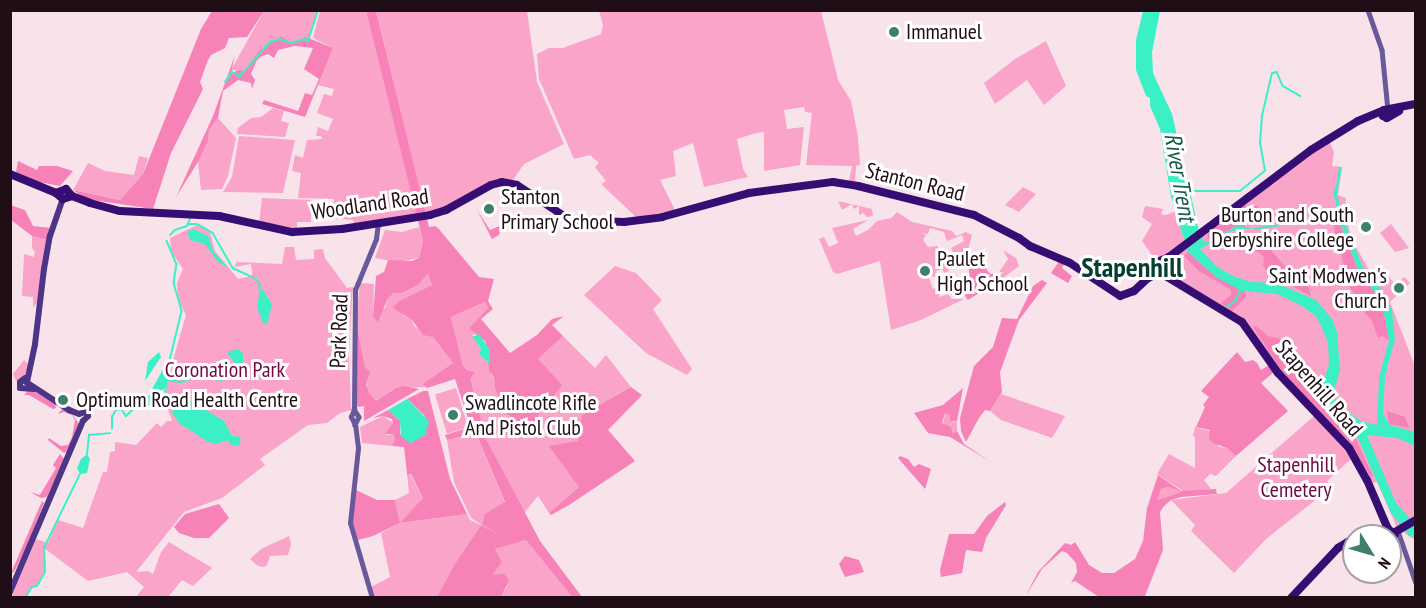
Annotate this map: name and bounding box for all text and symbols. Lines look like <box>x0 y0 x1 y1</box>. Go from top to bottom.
place label: Immanuel <box>906 19 982 45</box>
marker: Immanuel <box>887 25 901 39</box>
water label: River Trent <box>1158 130 1202 224</box>
street label: Stanton Road <box>863 157 967 207</box>
street label: Woodland Road <box>310 183 430 225</box>
place label: Stanton Primary School <box>501 183 614 234</box>
place label: Burton and South Derbyshire College <box>1211 201 1354 252</box>
marker: Stanton Primary School <box>482 202 496 216</box>
marker: Burton and South Derbyshire College <box>1359 220 1373 234</box>
place label: Paulet High School <box>937 245 1028 296</box>
district label: Stapenhill <box>1081 250 1183 284</box>
place label: Saint Modwen's Church <box>1269 262 1387 314</box>
marker: Paulet High School <box>918 264 932 278</box>
marker: Saint Modwen's Church <box>1392 281 1406 295</box>
street label: Park Road <box>325 293 353 369</box>
street label: Stapenhill Road <box>1270 334 1368 442</box>
park label: Coronation Park <box>165 357 285 383</box>
place label: Optimum Road Health Centre <box>76 387 298 413</box>
place label: Swadlincote Rifle And Pistol Club <box>465 389 597 440</box>
marker: Optimum Road Health Centre <box>54 391 72 409</box>
marker: Swadlincote Rifle And Pistol Club <box>446 408 460 422</box>
park label: Stapenhill Cemetery <box>1257 451 1335 502</box>
north arrow <box>1342 524 1402 584</box>
text: N <box>1374 554 1395 573</box>

